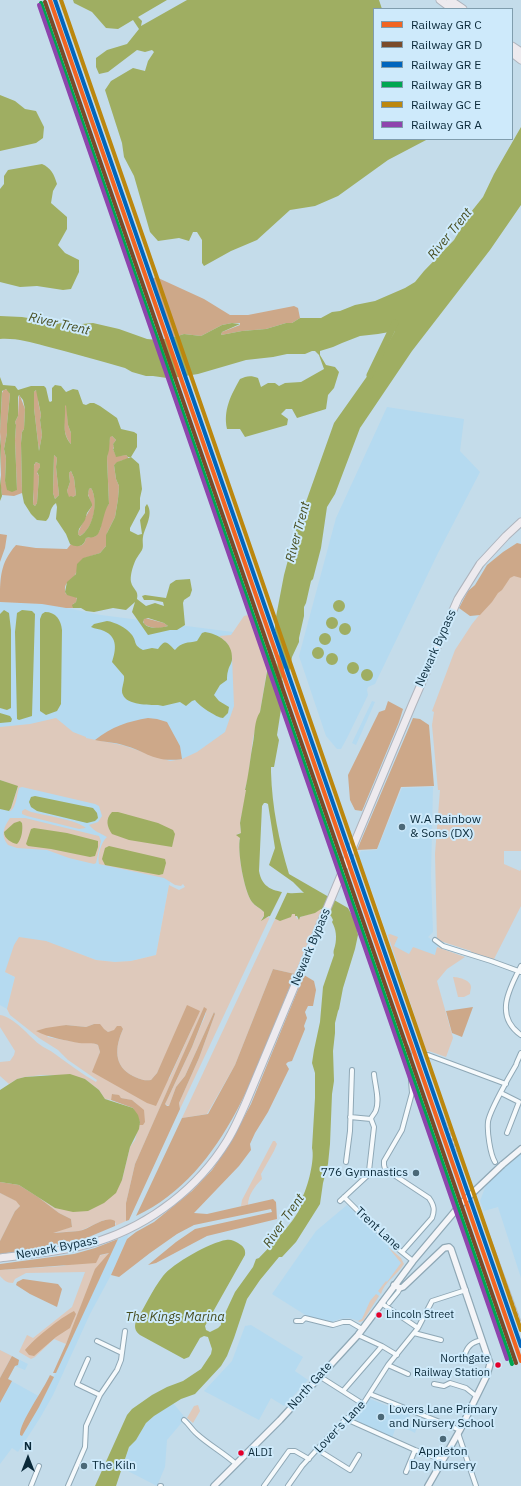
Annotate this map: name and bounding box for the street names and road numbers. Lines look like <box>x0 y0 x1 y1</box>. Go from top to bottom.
street label: Newark Bypass <box>413 607 459 689</box>
street label: Newark Bypass <box>288 906 334 988</box>
street label: Trent Lane <box>352 1204 404 1254</box>
street label: Newark Bypass <box>15 1233 99 1263</box>
street label: North Gate <box>285 1359 335 1413</box>
street label: Lover's Lane <box>312 1398 368 1456</box>

